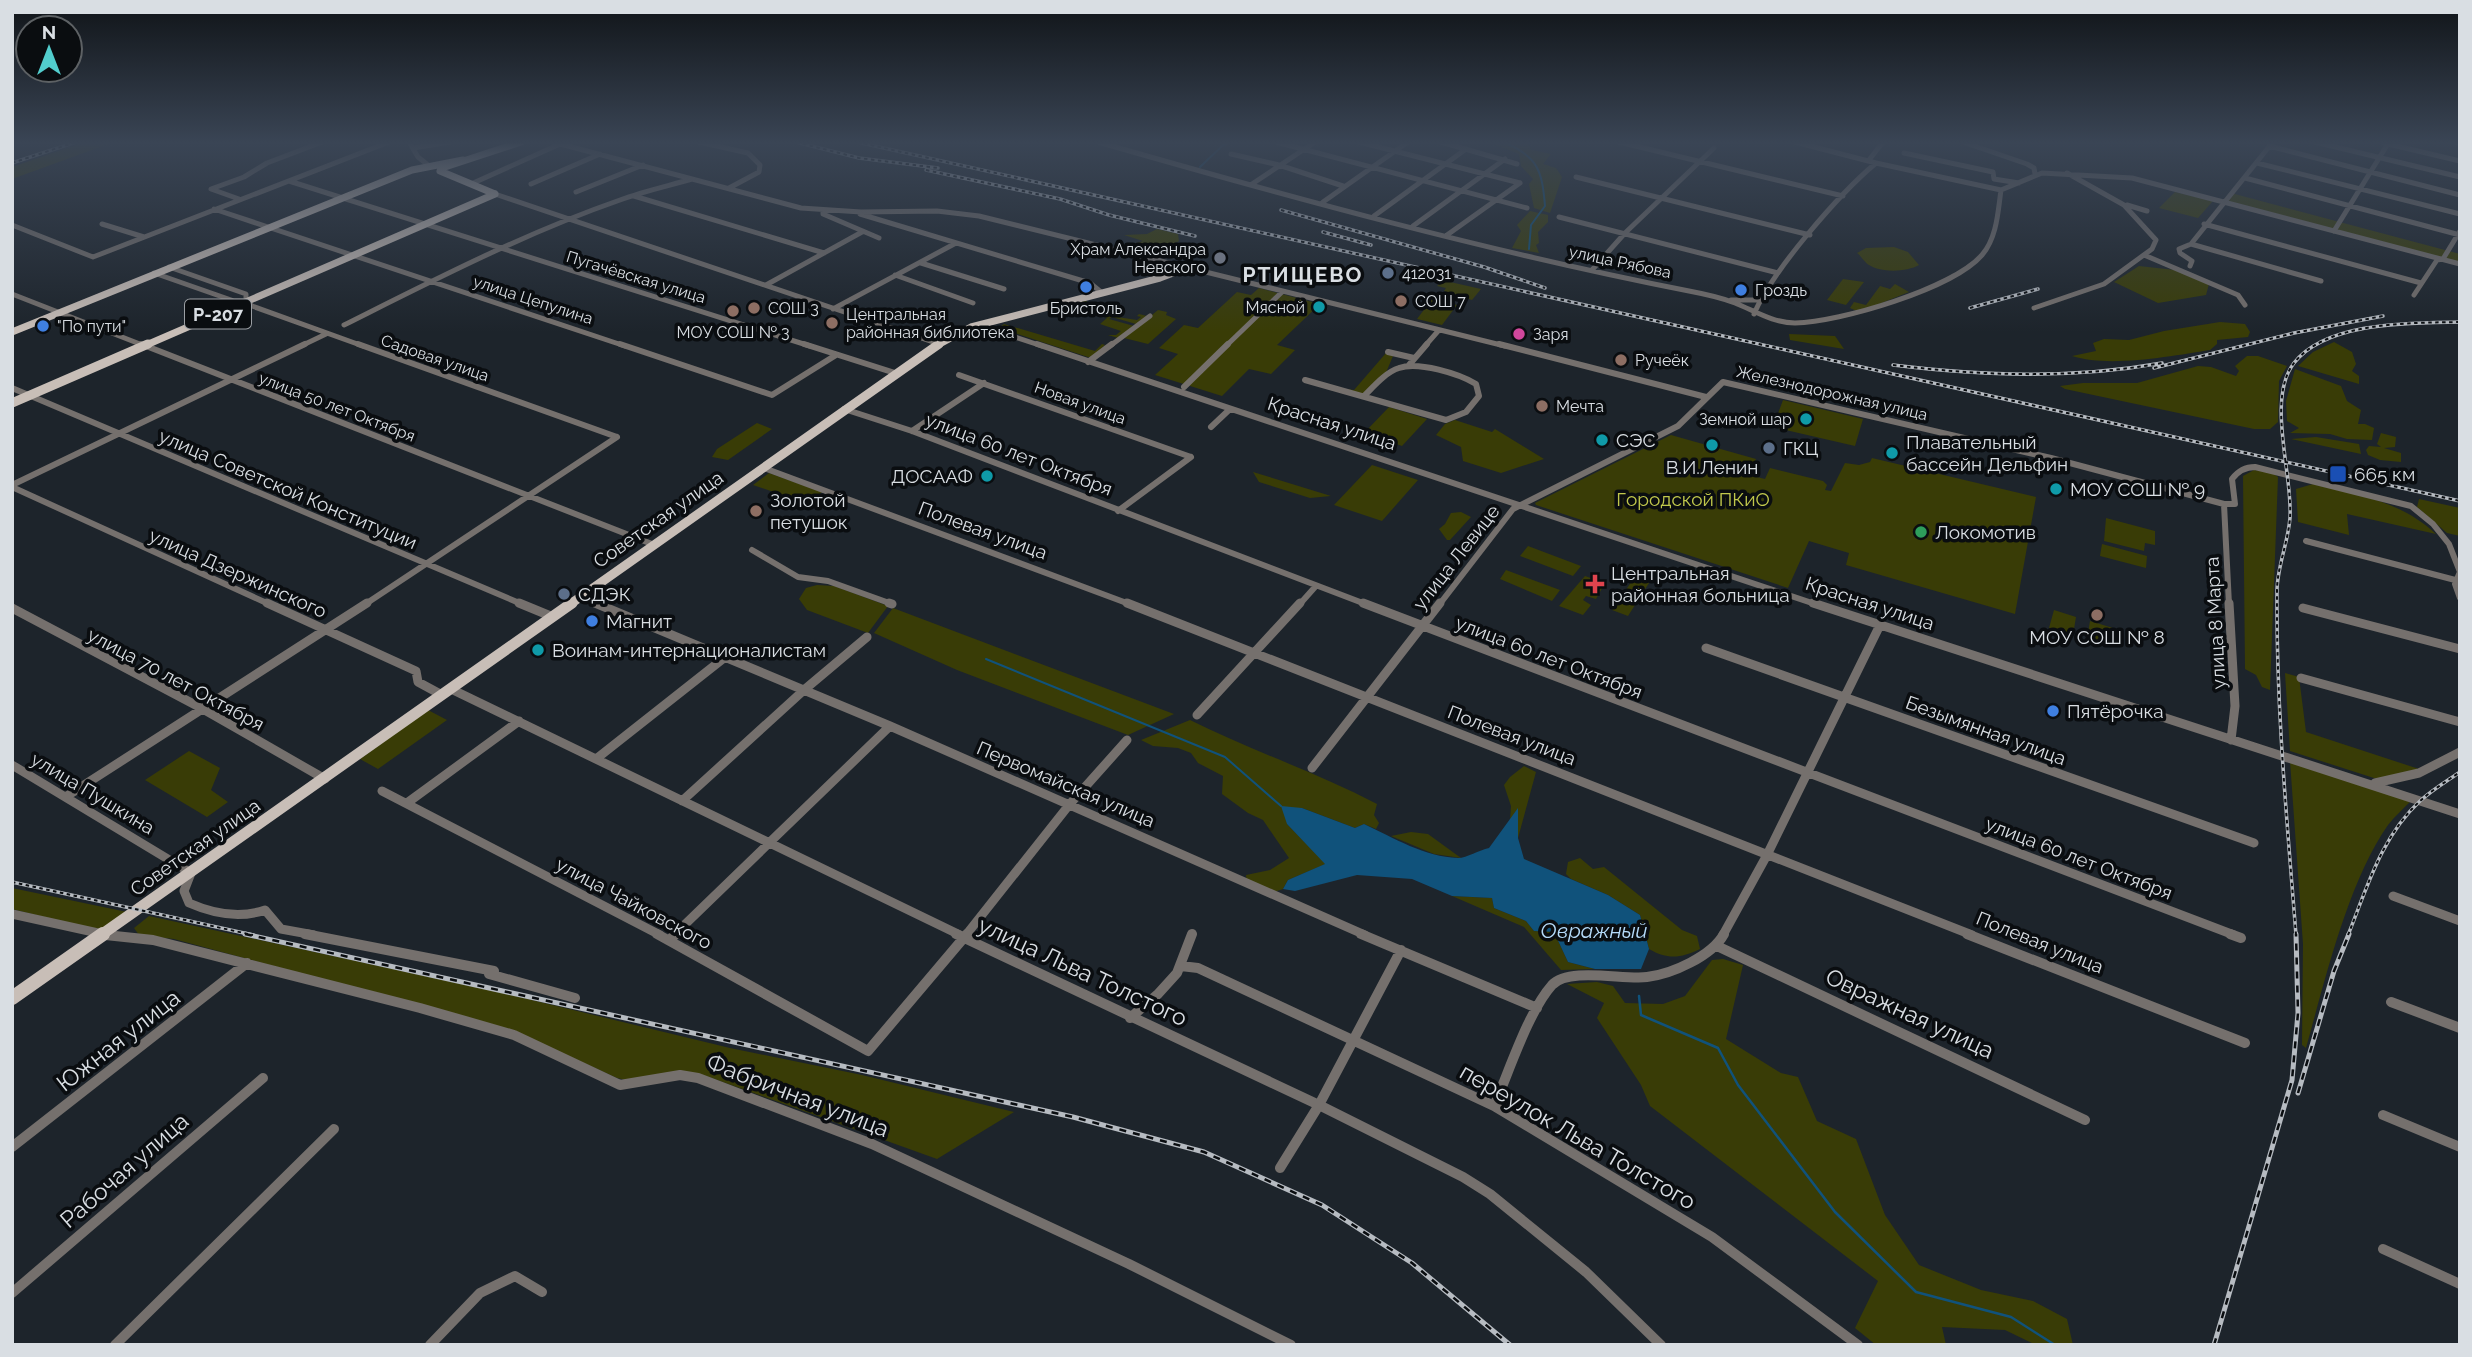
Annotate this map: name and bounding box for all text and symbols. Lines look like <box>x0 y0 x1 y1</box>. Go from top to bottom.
north arrow <box>14 14 84 84</box>
text: N <box>42 21 56 43</box>
place label: Храм Александра Невского <box>1071 240 1206 277</box>
street label: улица Рябова <box>1567 242 1673 282</box>
street label: Пугачёвская улица <box>564 247 708 307</box>
marker: Храм Александра Невского <box>1212 250 1228 266</box>
district label: РТИЩЕВО <box>1243 262 1363 287</box>
place label: 412031 <box>1402 264 1451 283</box>
marker: 412031 <box>1380 265 1396 281</box>
street label: улица Цепулина <box>471 272 595 328</box>
marker: Бристоль <box>1078 279 1094 295</box>
place label: Гроздь <box>1755 281 1807 300</box>
marker: Гроздь <box>1733 282 1749 298</box>
place label: СОШ 7 <box>1415 292 1466 311</box>
marker: СОШ 7 <box>1393 293 1409 309</box>
place label: Мясной <box>1246 298 1305 317</box>
place label: СОШ 3 <box>768 299 819 318</box>
place label: Бристоль <box>1050 299 1123 318</box>
marker: Мясной <box>1311 299 1327 315</box>
road number: Р-207 <box>185 300 251 328</box>
marker: СОШ 3 <box>746 300 762 316</box>
marker: МОУ СОШ № 3 <box>725 303 741 319</box>
place label: Центральная районная библиотека <box>846 305 1014 342</box>
marker: Центральная районная библиотека <box>824 315 840 331</box>
place label: "По пути" <box>57 317 126 336</box>
marker: "По пути" <box>35 318 51 334</box>
place label: МОУ СОШ № 3 <box>677 323 790 342</box>
place label: Заря <box>1533 325 1569 344</box>
marker: Заря <box>1511 326 1527 342</box>
street label: Садовая улица <box>378 331 492 385</box>
place label: Ручеёк <box>1635 351 1689 370</box>
marker: Ручеёк <box>1613 352 1629 368</box>
street label: Железнодорожная улица <box>1735 362 1929 424</box>
street label: улица 50 лет Октября <box>256 368 418 446</box>
street label: Новая улица <box>1032 378 1128 428</box>
street label: Красная улица <box>1265 392 1399 454</box>
place label: Мечта <box>1556 397 1604 416</box>
marker: Мечта <box>1534 398 1550 414</box>
street label: улица 60 лет Октября <box>922 408 1116 500</box>
place label: Земной шар <box>1699 410 1792 429</box>
marker: Земной шар <box>1798 411 1814 427</box>
street label: улица Советской Конституции <box>156 425 420 553</box>
place label: СЭС <box>1616 429 1656 451</box>
place label: Плавательный бассейн Дельфин <box>1906 431 2068 475</box>
marker: СЭС <box>1594 432 1610 448</box>
marker: В.И.Ленин <box>1704 437 1720 453</box>
place label: ГКЦ <box>1783 437 1819 459</box>
marker: ГКЦ <box>1761 440 1777 456</box>
marker: Плавательный бассейн Дельфин <box>1884 445 1900 461</box>
place label: В.И.Ленин <box>1666 456 1758 478</box>
place label: 665 км <box>2354 463 2415 485</box>
marker: 665 км <box>2328 464 2348 484</box>
place label: ДОСААФ <box>891 465 973 487</box>
street label: Советская улица <box>589 466 727 572</box>
marker: ДОСААФ <box>979 468 995 484</box>
place label: МОУ СОШ № 9 <box>2070 478 2205 500</box>
marker: МОУ СОШ № 9 <box>2048 481 2064 497</box>
park label: Городской ПКиО <box>1616 488 1770 510</box>
place label: Золотой петушок <box>770 489 848 533</box>
street label: Полевая улица <box>916 497 1050 563</box>
street label: улица Левице <box>1408 500 1504 614</box>
marker: Золотой петушок <box>748 503 764 519</box>
place label: Локомотив <box>1935 521 2036 543</box>
street label: улица Дзержинского <box>146 524 330 622</box>
marker: Локомотив <box>1913 524 1929 540</box>
street label: улица 8 Марта <box>2201 556 2229 690</box>
place label: Центральная районная больница <box>1611 562 1790 606</box>
street label: Красная улица <box>1803 572 1937 634</box>
marker: Центральная районная больница <box>1585 574 1605 594</box>
place label: СДЭК <box>578 583 631 605</box>
marker: СДЭК <box>556 586 572 602</box>
marker: МОУ СОШ № 8 <box>2089 607 2105 623</box>
place label: Магнит <box>606 610 672 632</box>
street label: улица 60 лет Октября <box>1452 611 1646 703</box>
marker: Магнит <box>584 613 600 629</box>
street label: улица 70 лет Октября <box>84 623 268 735</box>
place label: МОУ СОШ № 8 <box>2029 626 2165 648</box>
place label: Воинам-интернационалистам <box>552 639 826 661</box>
marker: Воинам-интернационалистам <box>530 642 546 658</box>
street label: Безымянная улица <box>1903 691 2069 769</box>
street label: Полевая улица <box>1445 700 1579 770</box>
place label: Пятёрочка <box>2067 700 2164 722</box>
marker: Пятёрочка <box>2045 703 2061 719</box>
street label: Первомайская улица <box>974 736 1158 832</box>
street label: улица Пушкина <box>27 747 159 839</box>
street label: Советская улица <box>126 794 264 900</box>
street label: улица 60 лет Октября <box>1982 812 2176 904</box>
street label: улица Чайковского <box>552 853 716 953</box>
street label: Полевая улица <box>1973 906 2107 978</box>
street label: улица Льва Толстого <box>974 911 1192 1031</box>
water label: Овражный <box>1540 918 1648 943</box>
street label: Овражная улица <box>1822 962 1998 1064</box>
street label: Южная улица <box>51 984 185 1096</box>
street label: Фабричная улица <box>703 1048 893 1142</box>
street label: переулок Льва Толстого <box>1455 1057 1701 1215</box>
street label: Рабочая улица <box>54 1107 194 1233</box>

